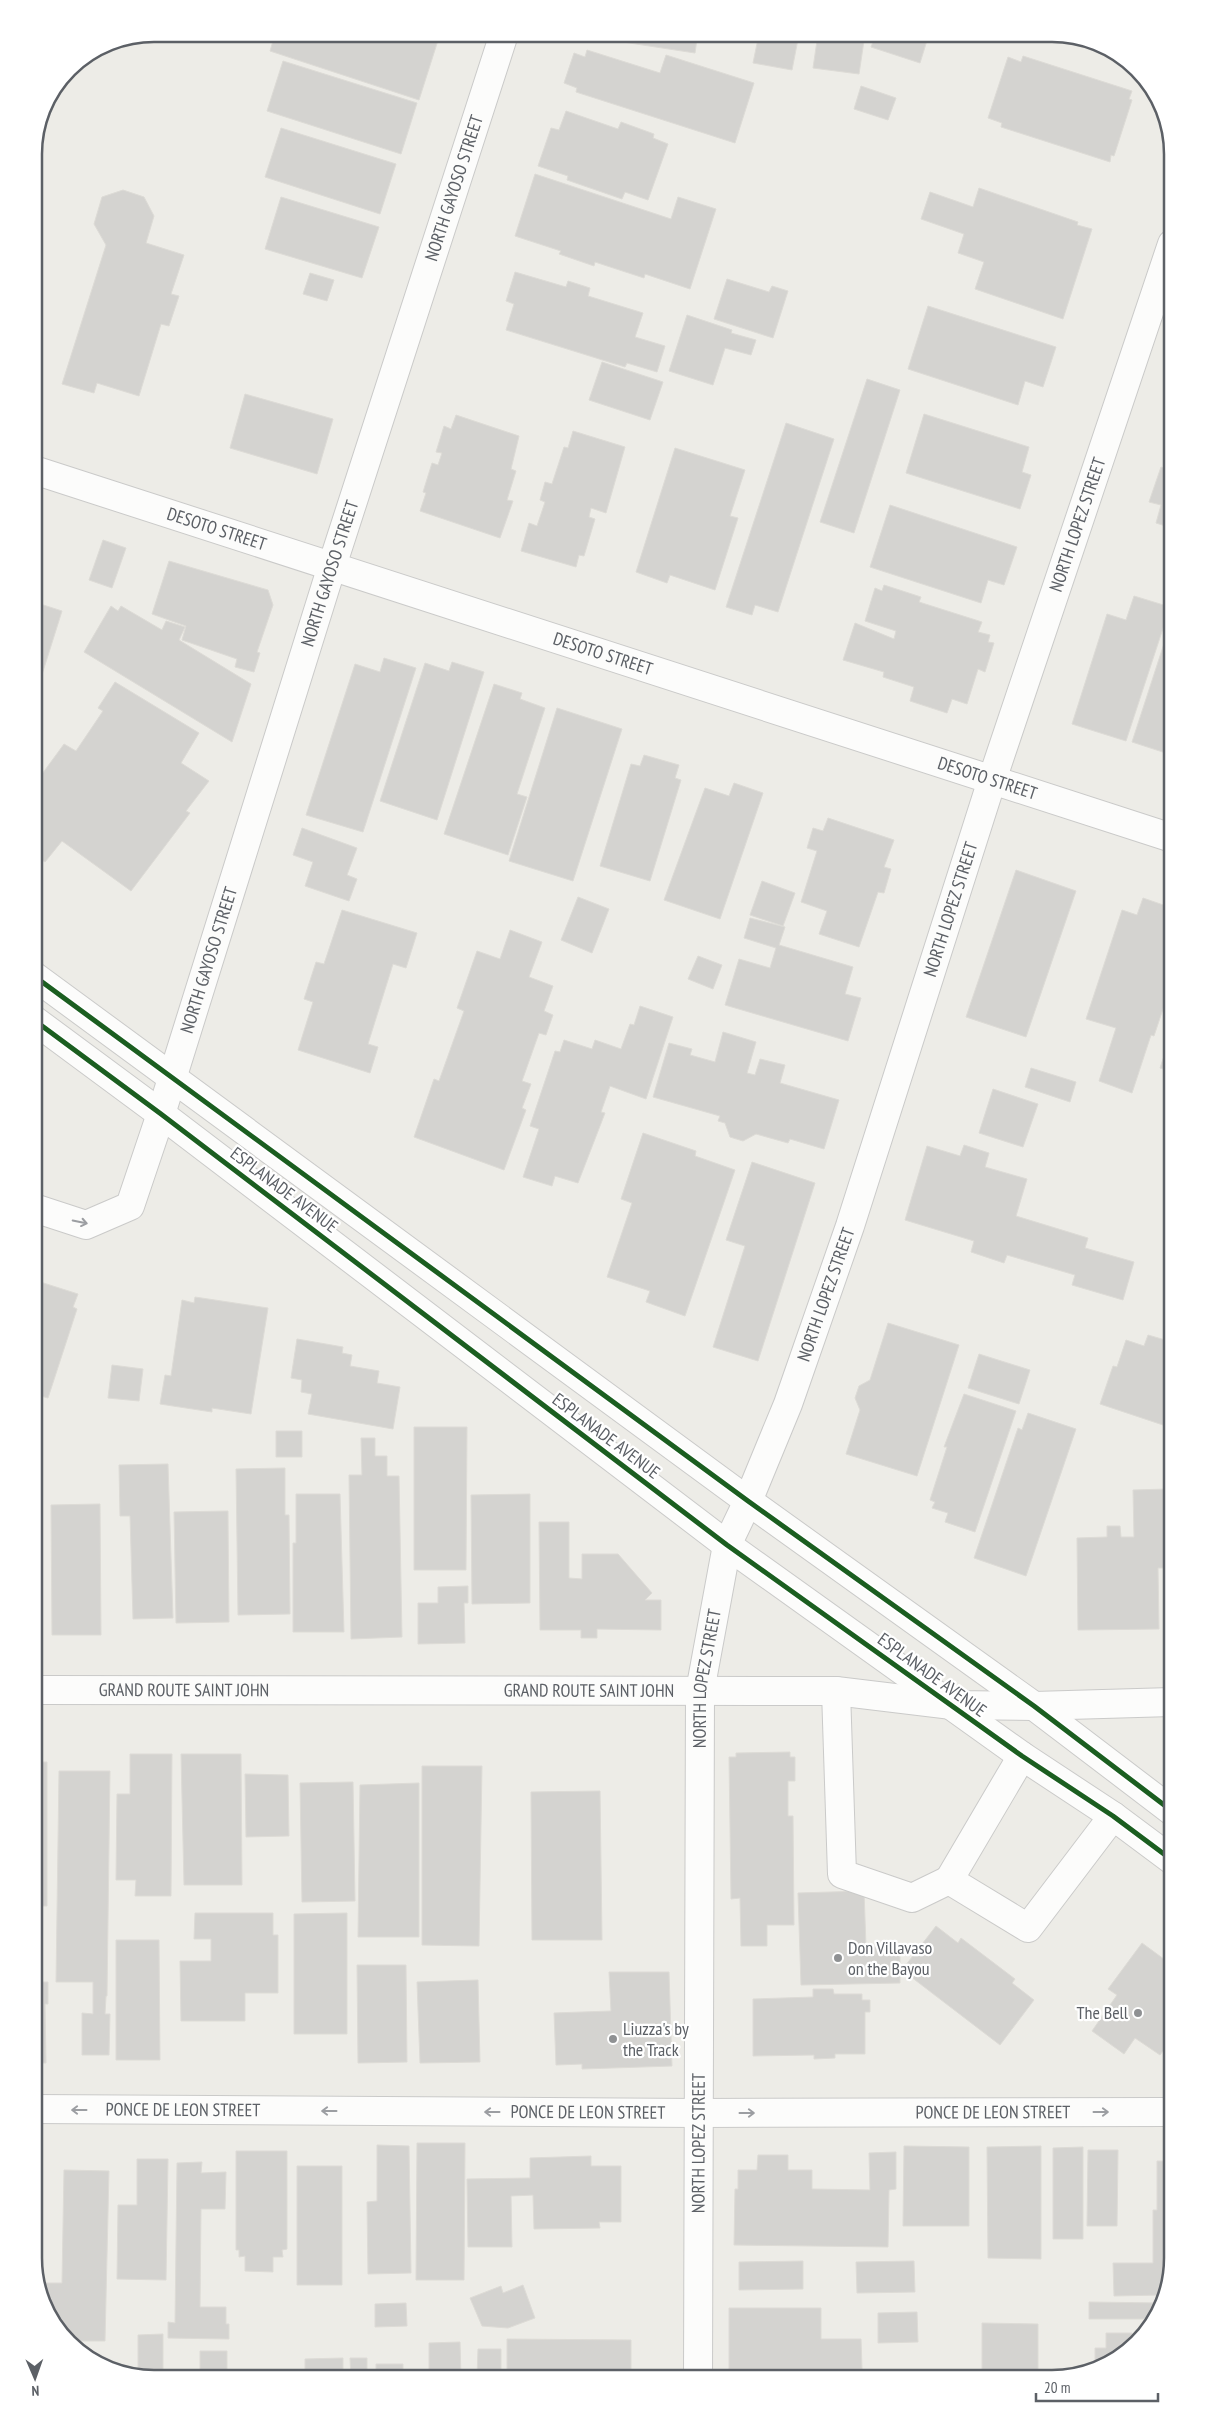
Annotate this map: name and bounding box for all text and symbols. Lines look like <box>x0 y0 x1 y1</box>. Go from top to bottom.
street label: NORTH GAYOSO STREET <box>419 112 488 264</box>
street label: NORTH LOPEZ STREET <box>1044 454 1110 595</box>
street label: NORTH GAYOSO STREET <box>296 497 363 649</box>
street label: DESOTO STREET <box>164 502 269 555</box>
street label: DESOTO STREET <box>551 627 656 680</box>
street label: DESOTO STREET <box>935 751 1040 805</box>
street label: NORTH LOPEZ STREET <box>918 839 983 979</box>
street label: NORTH GAYOSO STREET <box>175 884 242 1036</box>
street label: ESPLANADE AVENUE <box>226 1142 343 1238</box>
one-way arrow <box>72 1218 88 1228</box>
street label: NORTH LOPEZ STREET <box>792 1224 860 1364</box>
street label: ESPLANADE AVENUE <box>548 1388 665 1484</box>
street label: NORTH LOPEZ STREET <box>688 1607 726 1748</box>
street label: ESPLANADE AVENUE <box>873 1627 991 1722</box>
street label: GRAND ROUTE SAINT JOHN <box>99 1678 269 1701</box>
street label: GRAND ROUTE SAINT JOHN <box>504 1679 674 1702</box>
place label: Don Villavaso on the Bayou <box>848 1936 933 1980</box>
marker: Don Villavaso on the Bayou <box>832 1952 844 1964</box>
place label: The Bell <box>1076 2001 1129 2024</box>
marker: The Bell <box>1132 2007 1144 2019</box>
place label: Liuzza's by the Track <box>623 2017 689 2061</box>
marker: Liuzza's by the Track <box>607 2033 619 2045</box>
street label: NORTH LOPEZ STREET <box>686 2073 710 2213</box>
street label: PONCE DE LEON STREET <box>106 2097 260 2121</box>
street label: PONCE DE LEON STREET <box>511 2100 665 2124</box>
street label: PONCE DE LEON STREET <box>916 2100 1070 2124</box>
one-way arrow <box>71 2105 88 2115</box>
one-way arrow <box>321 2106 338 2116</box>
one-way arrow <box>484 2107 500 2117</box>
one-way arrow <box>1093 2107 1109 2117</box>
one-way arrow <box>738 2108 754 2118</box>
north arrow <box>10 2353 60 2403</box>
scale bar <box>1036 2370 1158 2402</box>
text: 20 m <box>1044 2378 1070 2397</box>
text: N <box>31 2382 40 2400</box>

